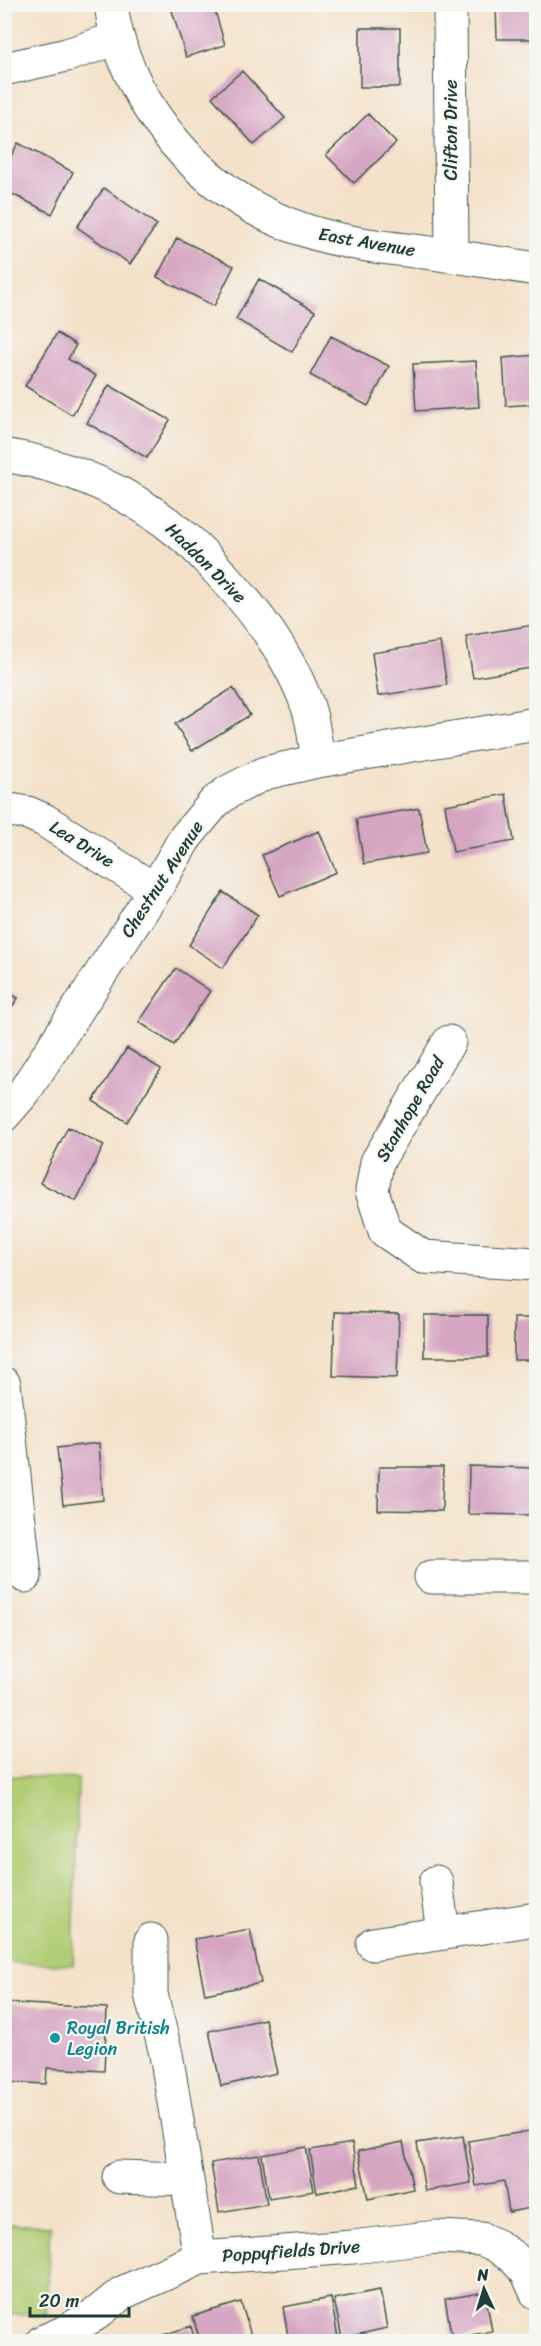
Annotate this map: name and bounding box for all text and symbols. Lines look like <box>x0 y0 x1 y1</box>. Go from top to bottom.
street label: Clifton Drive <box>435 80 467 180</box>
street label: East Avenue <box>316 218 418 266</box>
street label: Haddon Drive <box>158 515 254 611</box>
street label: Lea Drive <box>43 811 121 877</box>
street label: Chestnut Avenue <box>112 814 212 944</box>
street label: Stanhope Road <box>367 1049 454 1168</box>
place label: Royal British Legion <box>67 2012 170 2065</box>
marker: Royal British Legion <box>48 2031 62 2045</box>
street label: Poppyfields Drive <box>221 2230 361 2272</box>
north arrow <box>454 2259 514 2319</box>
text: N <box>475 2260 490 2289</box>
scale bar <box>30 2280 129 2318</box>
text: 20 m <box>39 2285 79 2317</box>

